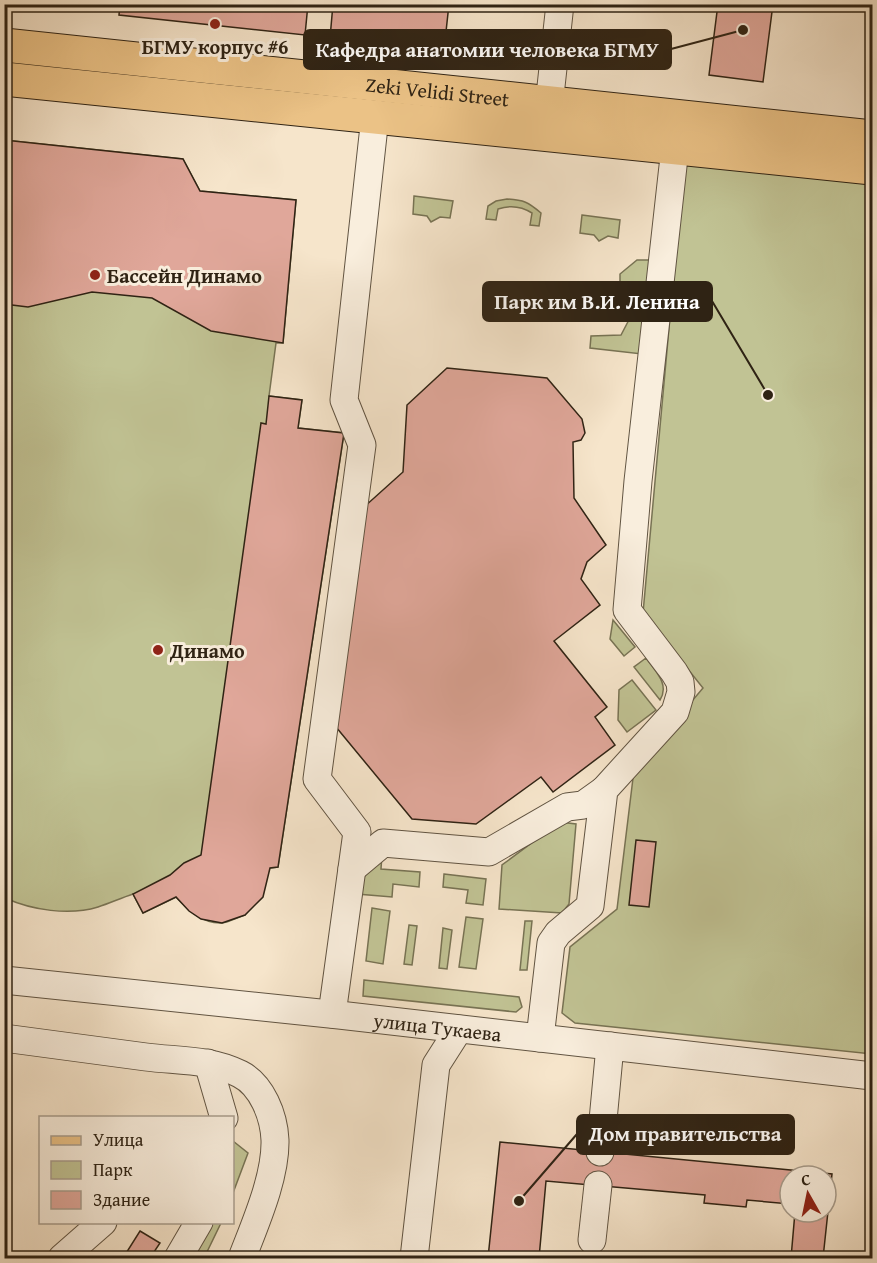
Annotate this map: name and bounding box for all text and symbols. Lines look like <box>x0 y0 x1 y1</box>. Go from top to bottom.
marker: БГМУ корпус #6 <box>208 17 222 31</box>
callout: Кафедра анатомии человека БГМУ <box>304 30 671 69</box>
place label: БГМУ корпус #6 <box>142 32 288 61</box>
text: Кафедра анатомии человека БГМУ <box>315 34 660 65</box>
street label: Zeki Velidi Street <box>364 69 511 113</box>
place label: Бассейн Динамо <box>107 261 262 290</box>
marker: Бассейн Динамо <box>88 268 102 282</box>
callout: Парк им В.И. Ленина <box>483 282 712 321</box>
text: Парк им В.И. Ленина <box>494 286 700 317</box>
place label: Динамо <box>169 636 245 665</box>
marker: Динамо <box>151 643 165 657</box>
street label: улица Тукаева <box>371 1004 503 1048</box>
callout: Дом правительства <box>577 1115 794 1154</box>
legend <box>39 1116 234 1224</box>
text: Дом правительства <box>588 1118 782 1149</box>
text: Улица <box>93 1126 144 1153</box>
text: Парк <box>93 1156 133 1183</box>
north arrow <box>778 1164 838 1224</box>
text: С <box>799 1167 812 1192</box>
text: Здание <box>93 1186 150 1213</box>

